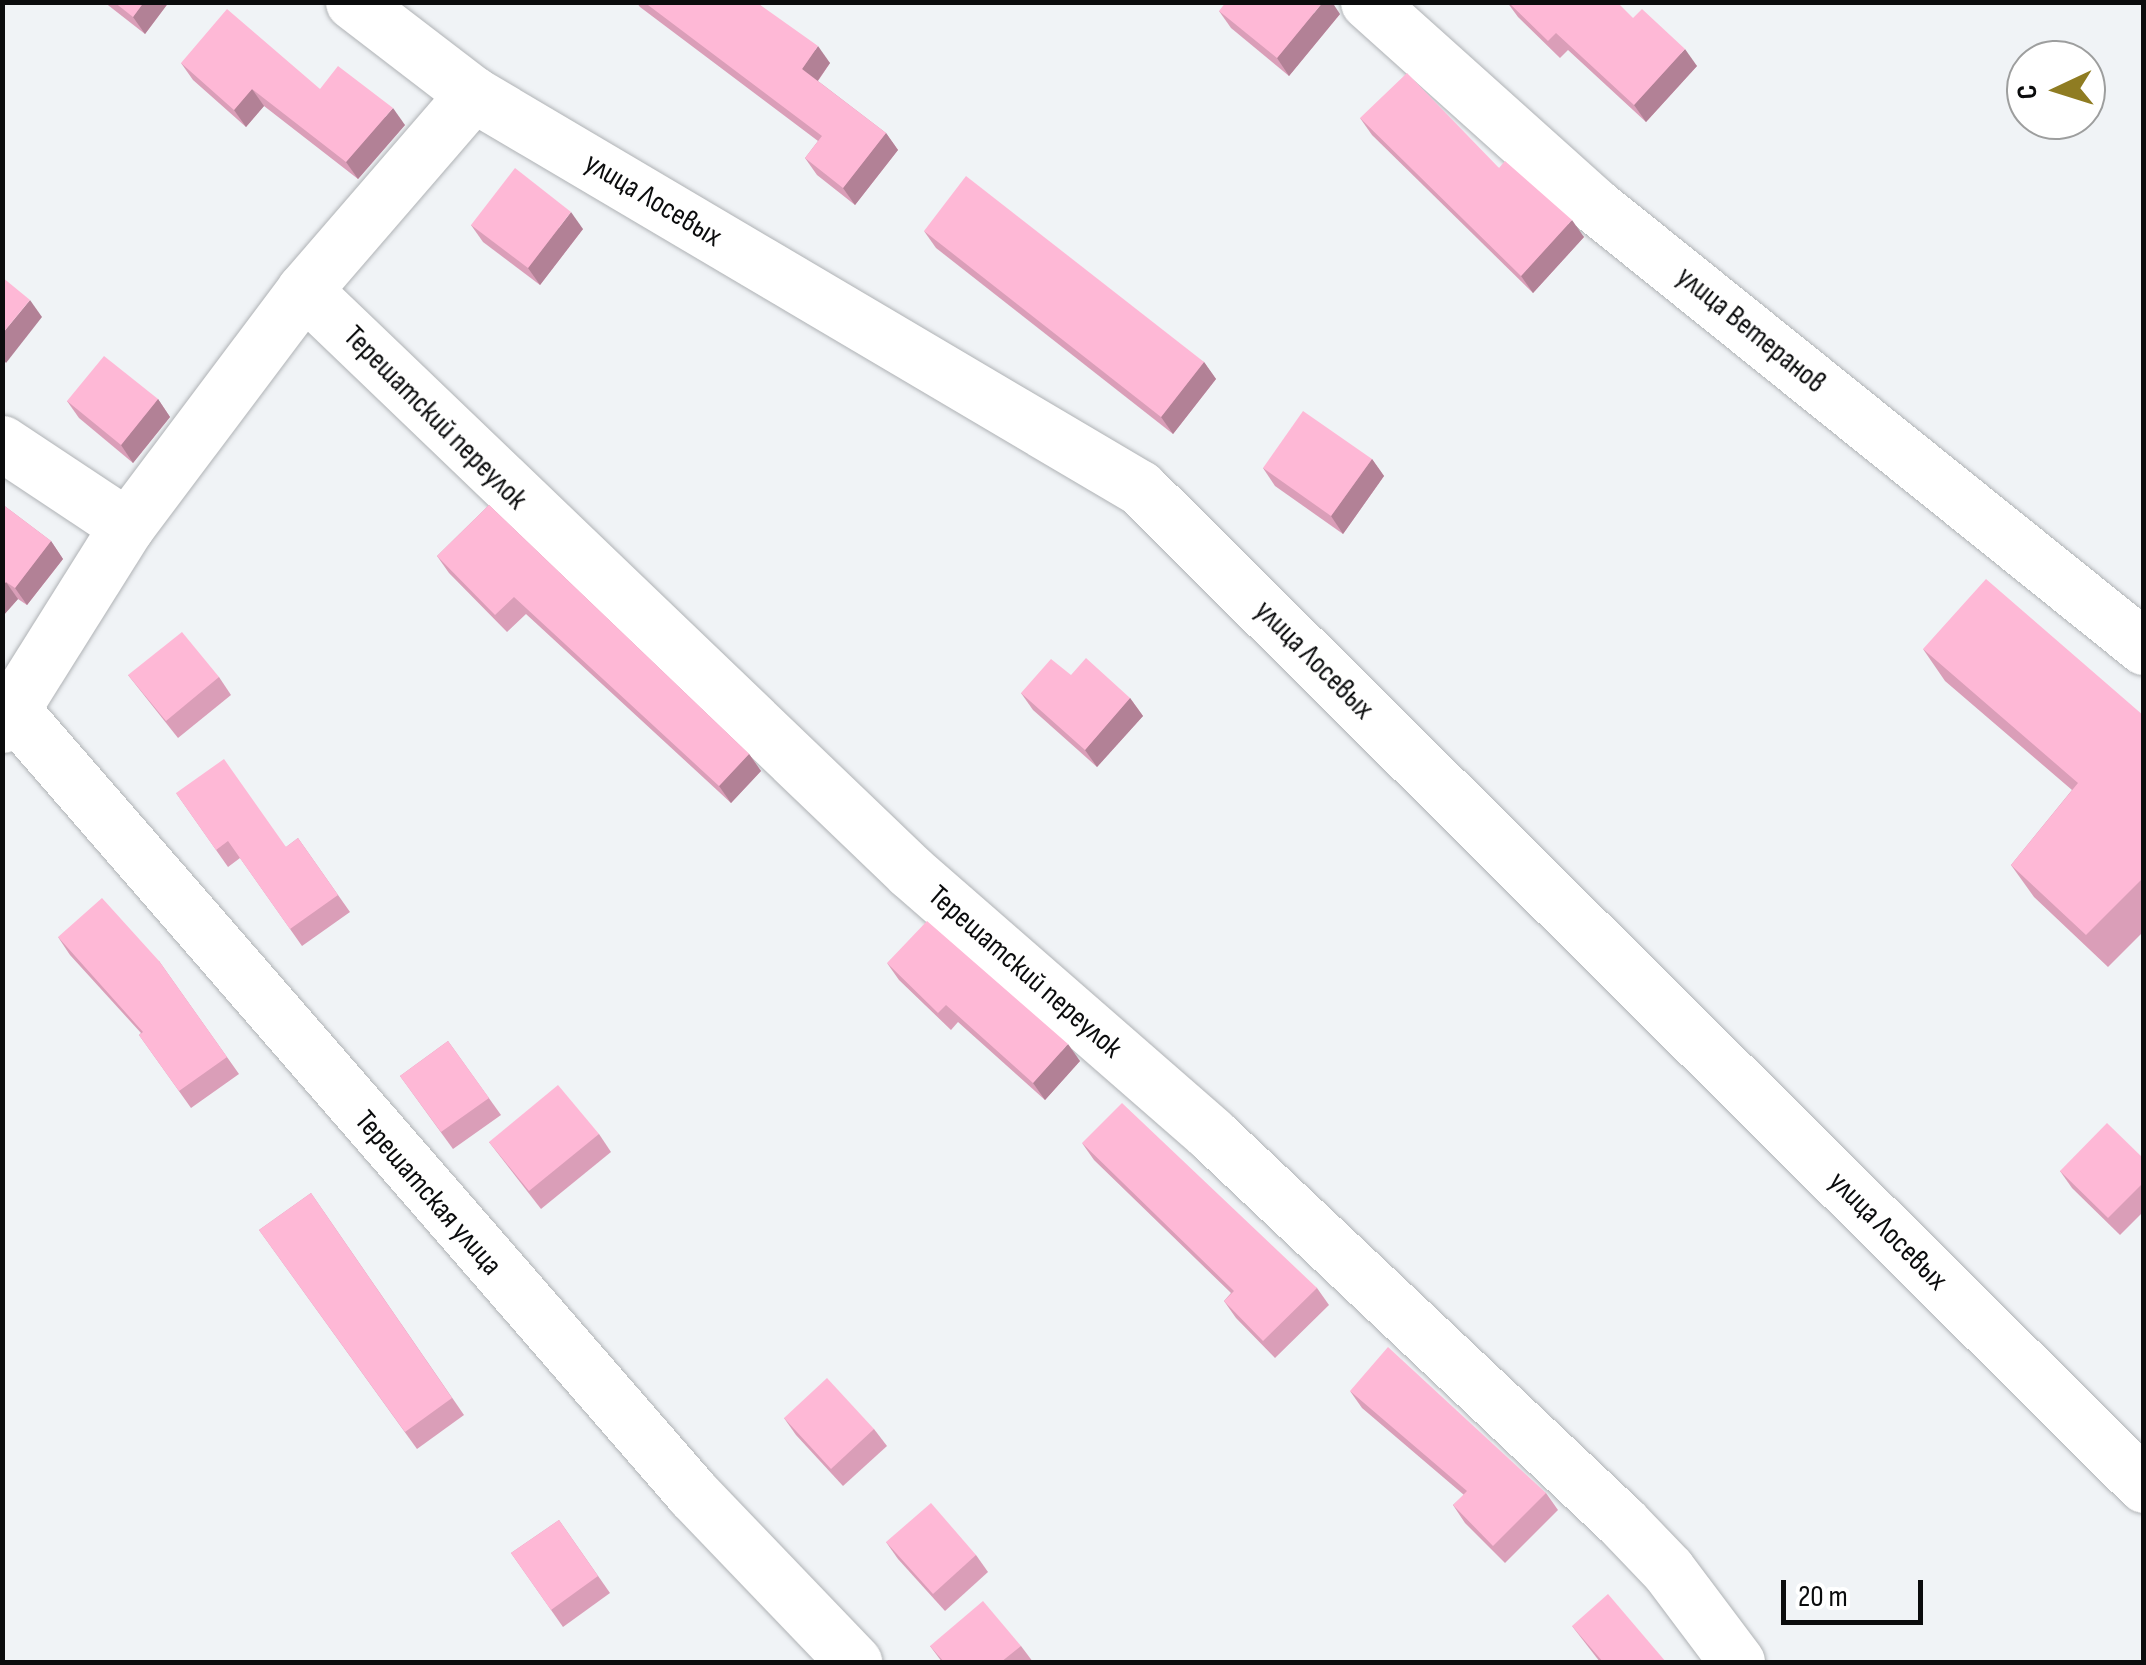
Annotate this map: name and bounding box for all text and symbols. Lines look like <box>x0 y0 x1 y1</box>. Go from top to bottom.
north arrow <box>2006 40 2106 140</box>
text: С <box>2011 84 2045 100</box>
street label: улица Лосевых <box>578 145 728 255</box>
street label: улица Ветеранов <box>1669 259 1833 401</box>
street label: Терешатский переулок <box>336 319 534 517</box>
street label: улица Лосевых <box>1247 593 1381 727</box>
street label: Терешатский переулок <box>921 878 1129 1066</box>
street label: Терешатская улица <box>347 1103 509 1283</box>
street label: улица Лосевых <box>1821 1164 1955 1298</box>
scale bar <box>1786 1560 1928 1622</box>
text: 20 m <box>1798 1579 1848 1615</box>

